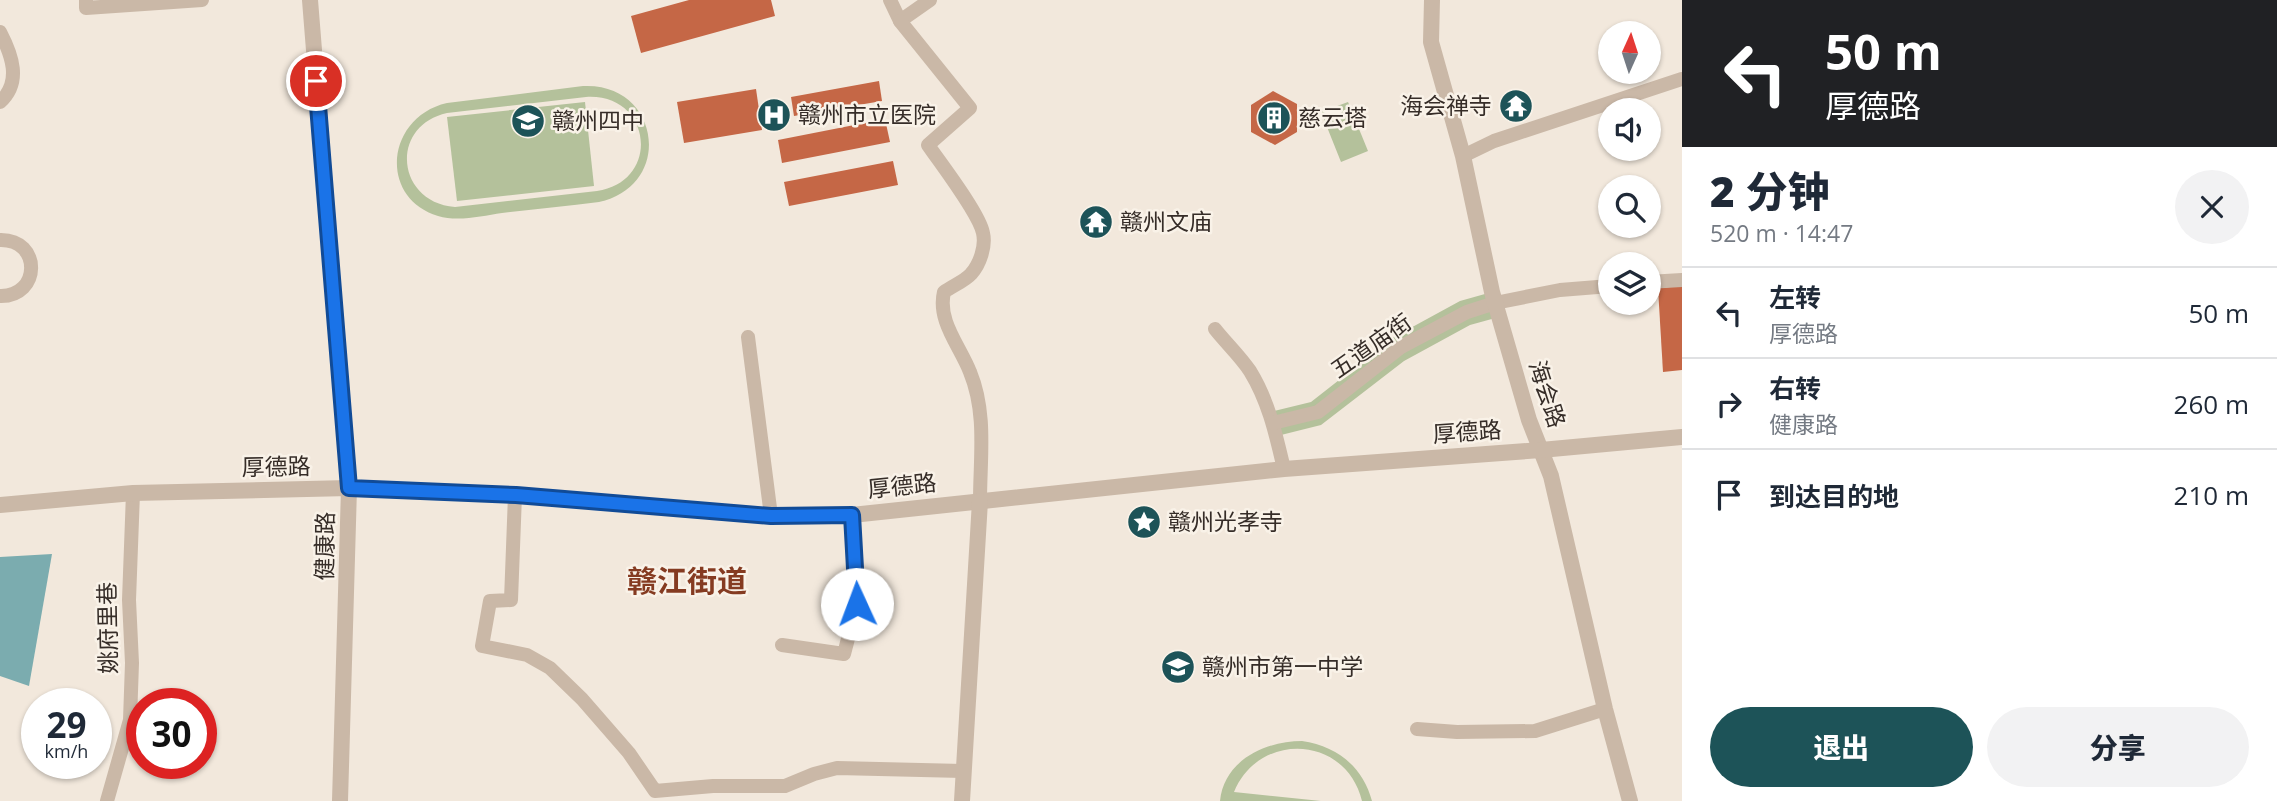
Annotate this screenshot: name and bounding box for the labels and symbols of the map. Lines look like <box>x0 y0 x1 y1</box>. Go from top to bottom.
north arrow <box>1598 21 1661 84</box>
pin <box>286 51 346 111</box>
temple icon: 海会禅寺 <box>1497 87 1535 125</box>
place label: 海会禅寺 <box>1400 89 1492 121</box>
hospital icon: 赣州市立医院 <box>755 96 793 134</box>
place label: 赣州市立医院 <box>798 98 936 130</box>
building icon: 慈云塔 <box>1255 99 1293 137</box>
place label: 慈云塔 <box>1298 101 1367 133</box>
school or university icon: 赣州四中 <box>509 102 547 140</box>
place label: 赣州四中 <box>552 104 644 136</box>
temple icon: 赣州文庙 <box>1077 203 1115 241</box>
place label: 赣州文庙 <box>1120 205 1212 237</box>
street label: 五道庙街 <box>1324 306 1417 385</box>
street label: 海会路 <box>1522 356 1574 431</box>
street label: 厚德路 <box>1431 413 1502 449</box>
street label: 厚德路 <box>241 449 311 483</box>
street label: 厚德路 <box>866 465 938 505</box>
place icon: 赣州光孝寺 <box>1125 503 1163 541</box>
place label: 赣州光孝寺 <box>1168 505 1283 537</box>
street label: 健康路 <box>307 511 341 581</box>
district label: 赣江街道 <box>627 560 747 601</box>
position arrow <box>820 567 894 641</box>
street label: 姚府里巷 <box>90 582 124 674</box>
school or university icon: 赣州市第一中学 <box>1159 648 1197 686</box>
place label: 赣州市第一中学 <box>1202 650 1363 682</box>
speed limit sign: 30 <box>126 688 217 779</box>

